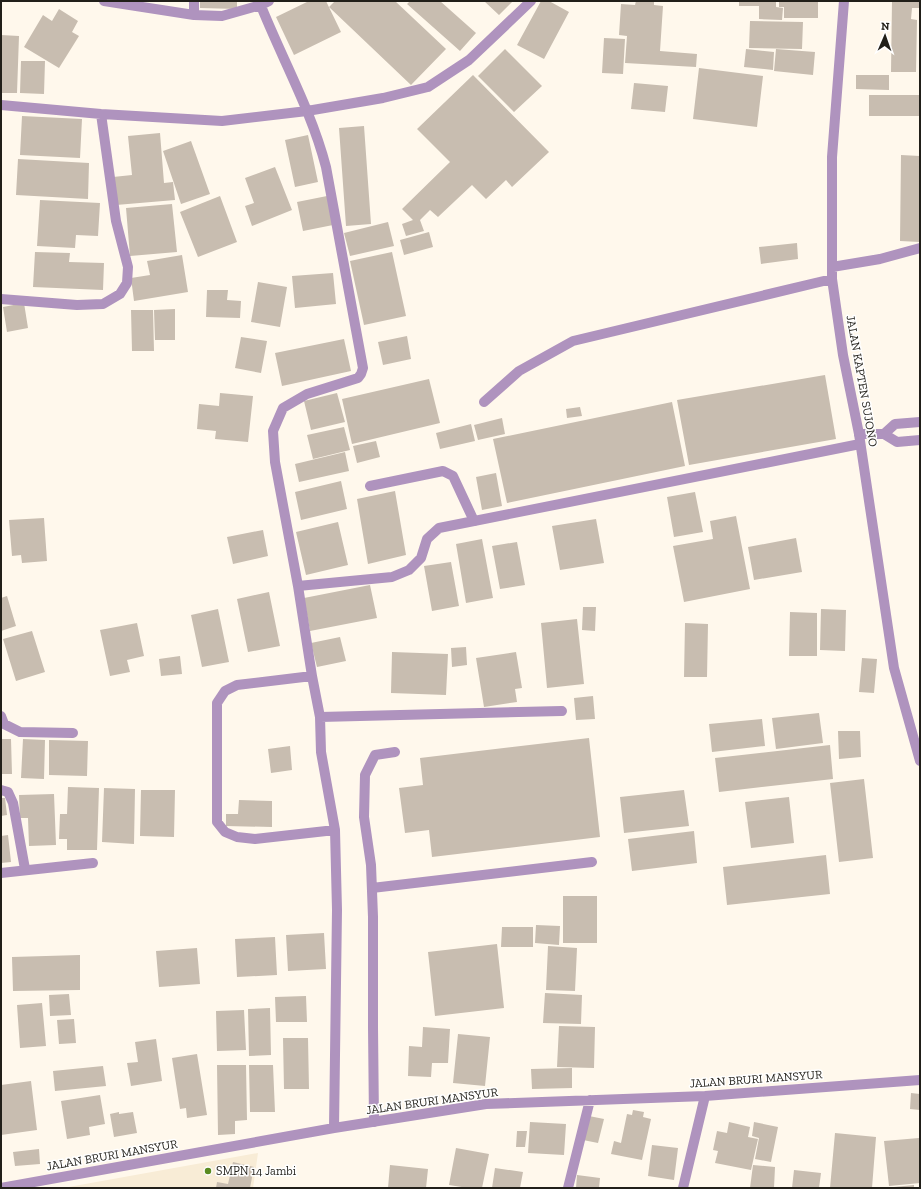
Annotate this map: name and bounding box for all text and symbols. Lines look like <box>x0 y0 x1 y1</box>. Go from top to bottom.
north arrow <box>865 16 905 56</box>
text: N <box>881 20 890 33</box>
street label: JALAN KAPTEN SUJONO <box>844 314 881 448</box>
street label: JALAN BRURI MANSYUR <box>689 1067 823 1091</box>
street label: JALAN BRURI MANSYUR <box>365 1085 499 1117</box>
street label: JALAN BRURI MANSYUR <box>45 1136 179 1173</box>
place label: SMPN 14 Jambi <box>216 1164 297 1178</box>
marker: SMPN 14 Jambi <box>203 1166 213 1176</box>

